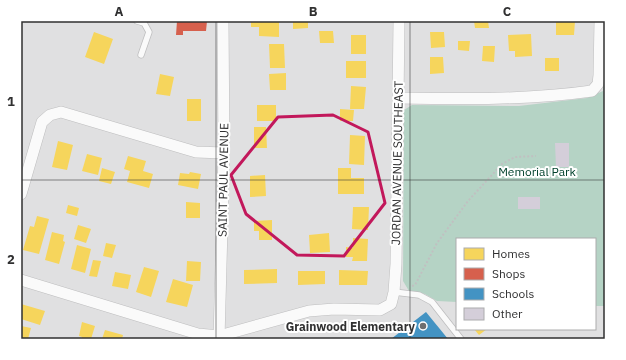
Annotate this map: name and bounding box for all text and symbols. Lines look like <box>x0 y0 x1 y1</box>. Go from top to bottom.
text: A <box>115 3 124 20</box>
text: B <box>309 3 318 20</box>
text: C <box>503 3 512 20</box>
street label: JORDAN AVENUE SOUTHEAST <box>388 81 406 245</box>
text: 1 <box>7 93 15 110</box>
street label: SAINT PAUL AVENUE <box>215 123 231 237</box>
park label: Memorial Park <box>498 164 577 179</box>
legend <box>456 238 596 330</box>
text: Homes <box>492 246 530 261</box>
text: 2 <box>7 251 15 268</box>
text: Shops <box>492 266 525 281</box>
text: Schools <box>492 286 535 301</box>
text: Other <box>492 306 523 321</box>
place label: Grainwood Elementary <box>286 319 416 334</box>
marker: Grainwood Elementary <box>418 321 428 331</box>

